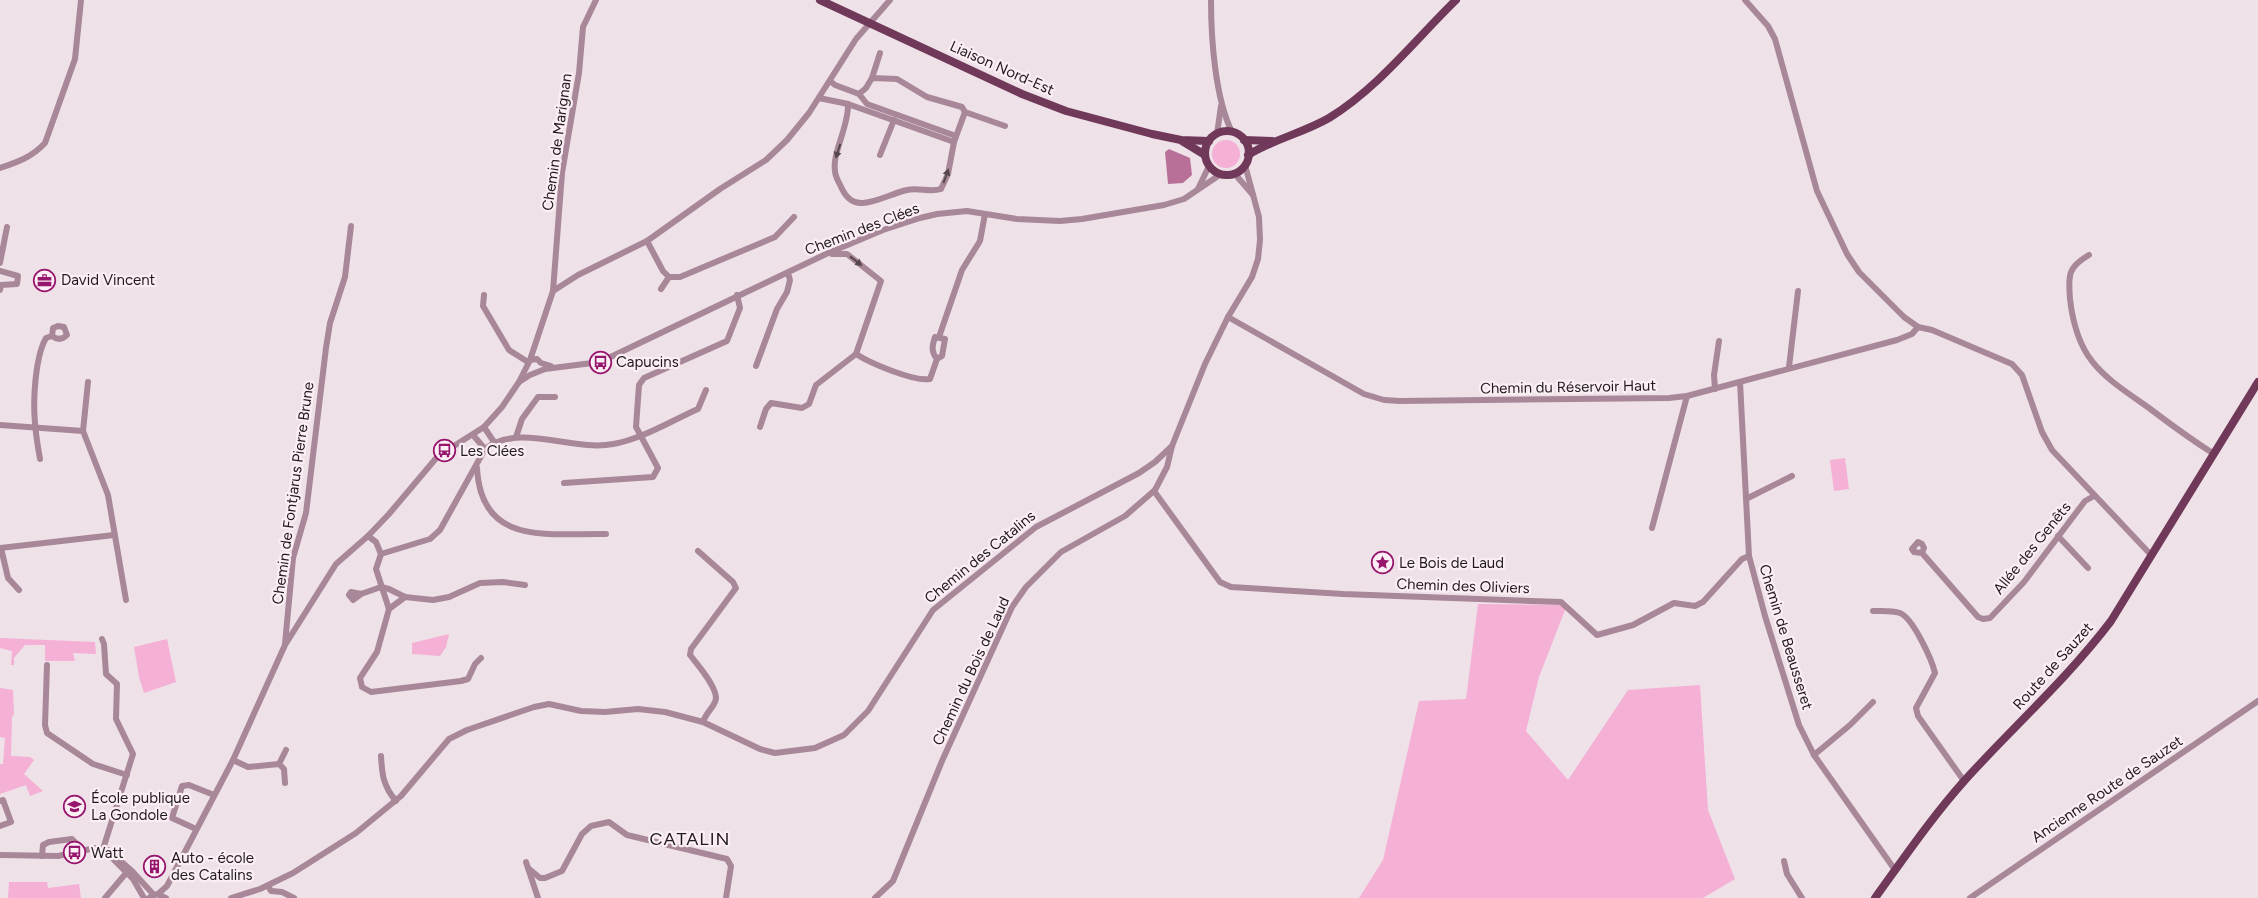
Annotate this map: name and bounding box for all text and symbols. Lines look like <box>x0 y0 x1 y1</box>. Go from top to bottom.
street label: Liaison Nord-Est <box>947 37 1057 99</box>
street label: Chemin de Marignan <box>538 72 576 212</box>
one-way arrow <box>834 144 842 159</box>
one-way arrow <box>942 168 950 183</box>
street label: Chemin des Clées <box>802 199 922 259</box>
one-way arrow <box>849 255 862 266</box>
office icon: David Vincent <box>33 268 57 292</box>
place label: David Vincent <box>61 271 156 289</box>
bus stop icon: Capucins <box>588 350 612 374</box>
place label: Capucins <box>616 353 679 371</box>
street label: Chemin du Réservoir Haut <box>1480 376 1656 398</box>
street label: Chemin de Fontjarus Pierre Brune <box>268 381 318 605</box>
bus stop icon: Les Clées <box>432 439 456 463</box>
place label: Les Clées <box>460 442 524 460</box>
street label: Allée des Genêts <box>1989 498 2075 598</box>
street label: Chemin des Catalins <box>921 507 1039 607</box>
place icon: Le Bois de Laud <box>1371 551 1395 575</box>
place label: Le Bois de Laud <box>1399 554 1504 572</box>
street label: Chemin de Beausseret <box>1755 562 1817 712</box>
street label: Chemin des Oliviers <box>1396 575 1530 597</box>
street label: Chemin du Bois de Laud <box>929 594 1013 748</box>
street label: Route de Sauzet <box>2009 618 2097 713</box>
street label: Ancienne Route de Sauzet <box>2028 732 2186 846</box>
place label: École publique La Gondole <box>91 789 190 824</box>
school or university icon: École publique La Gondole <box>63 795 87 819</box>
district label: CATALIN <box>650 828 731 850</box>
bus stop icon: Watt <box>63 841 87 865</box>
place label: Watt <box>91 844 124 862</box>
place label: Auto - école des Catalins <box>171 849 254 884</box>
building icon: Auto - école des Catalins <box>143 855 167 879</box>

